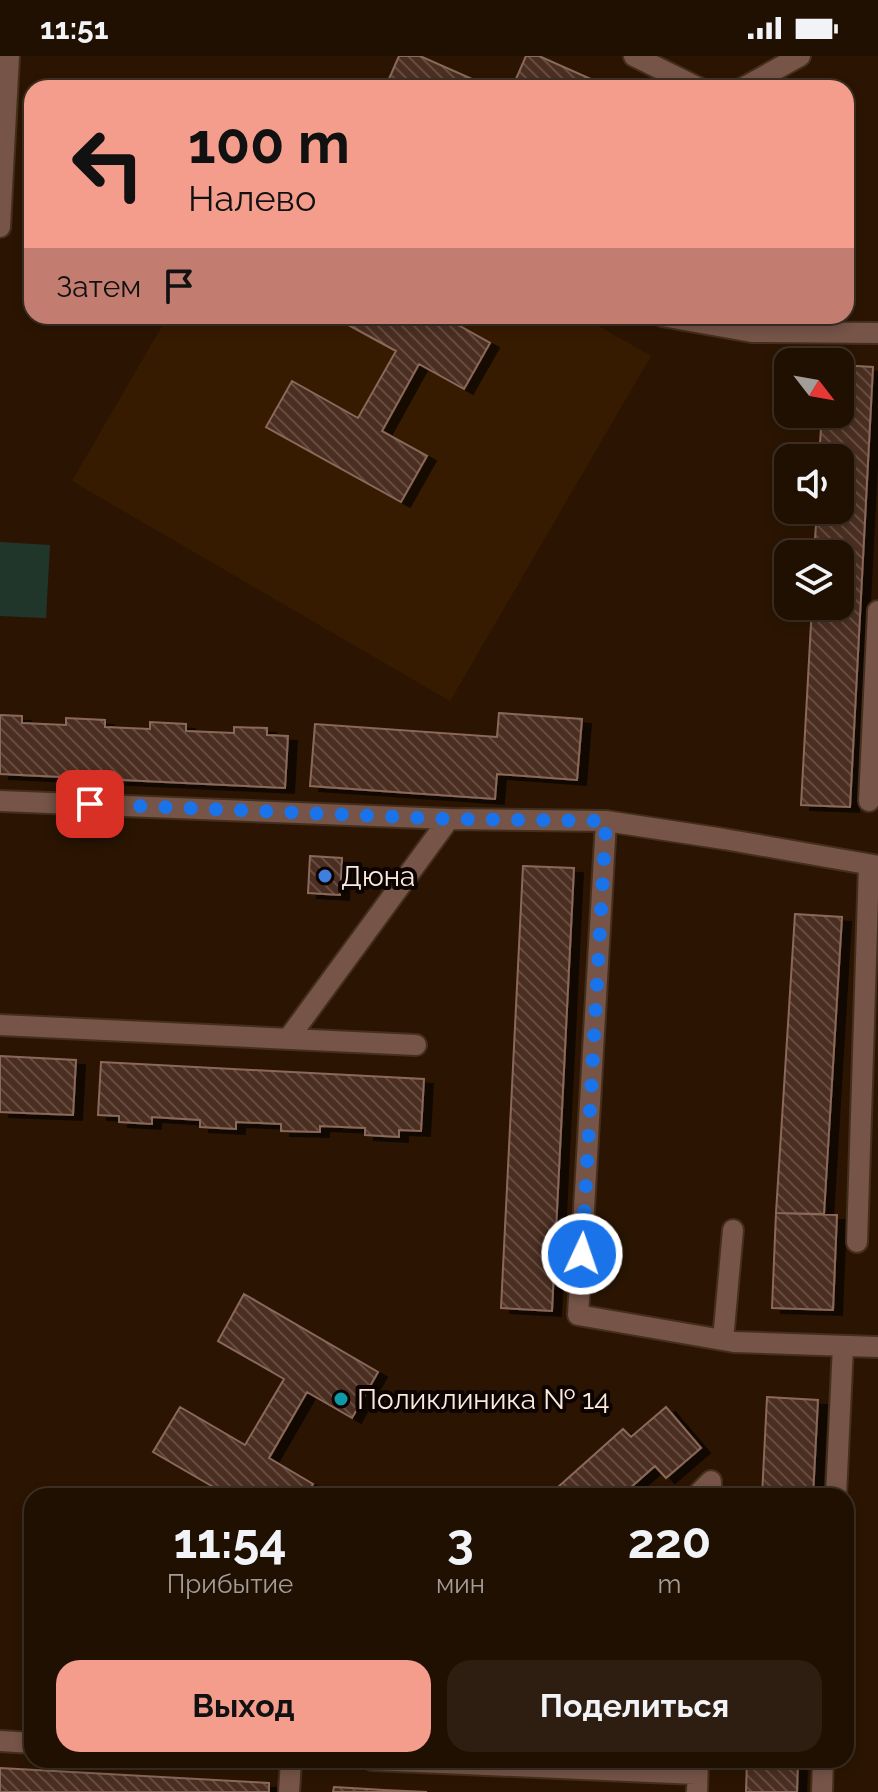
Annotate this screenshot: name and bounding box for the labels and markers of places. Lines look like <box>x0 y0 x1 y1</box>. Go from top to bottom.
pin <box>56 770 124 838</box>
place label: Дюна <box>341 860 415 893</box>
marker: Дюна <box>316 867 334 885</box>
place label: Поликлиника № 14 <box>357 1383 610 1416</box>
marker: Поликлиника № 14 <box>332 1390 350 1408</box>

